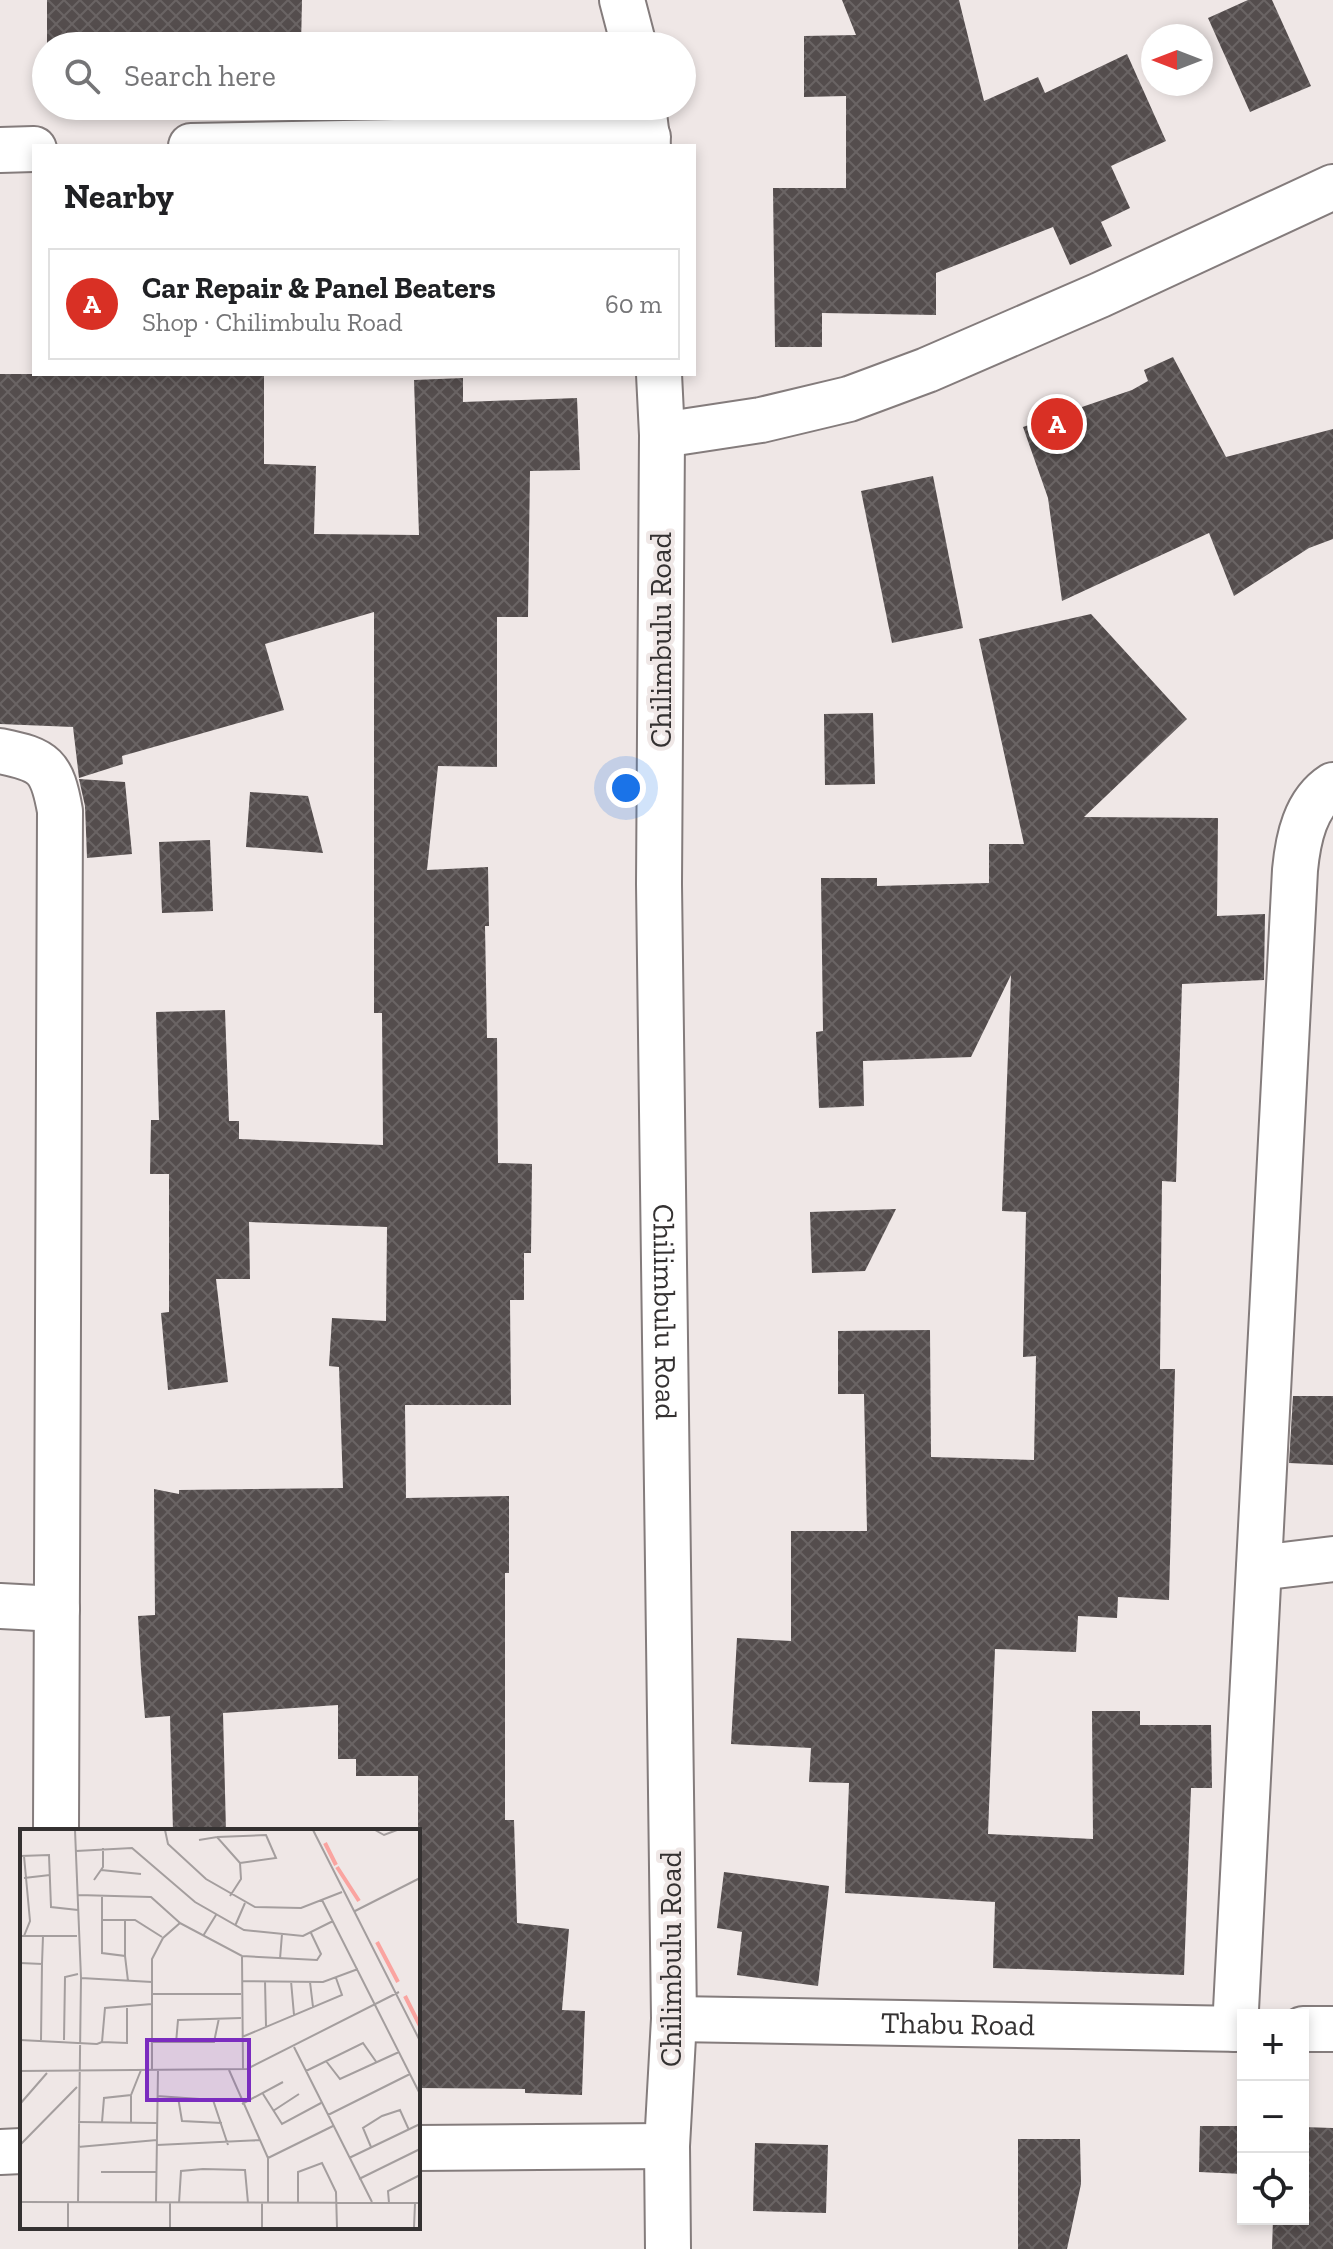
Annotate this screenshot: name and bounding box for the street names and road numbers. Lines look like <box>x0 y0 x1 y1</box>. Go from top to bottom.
street label: Chilimbulu Road <box>643 532 679 748</box>
street label: Chilimbulu Road <box>645 1204 684 1421</box>
street label: Chilimbulu Road <box>653 1851 689 2067</box>
street label: Thabu Road <box>881 2005 1036 2043</box>

